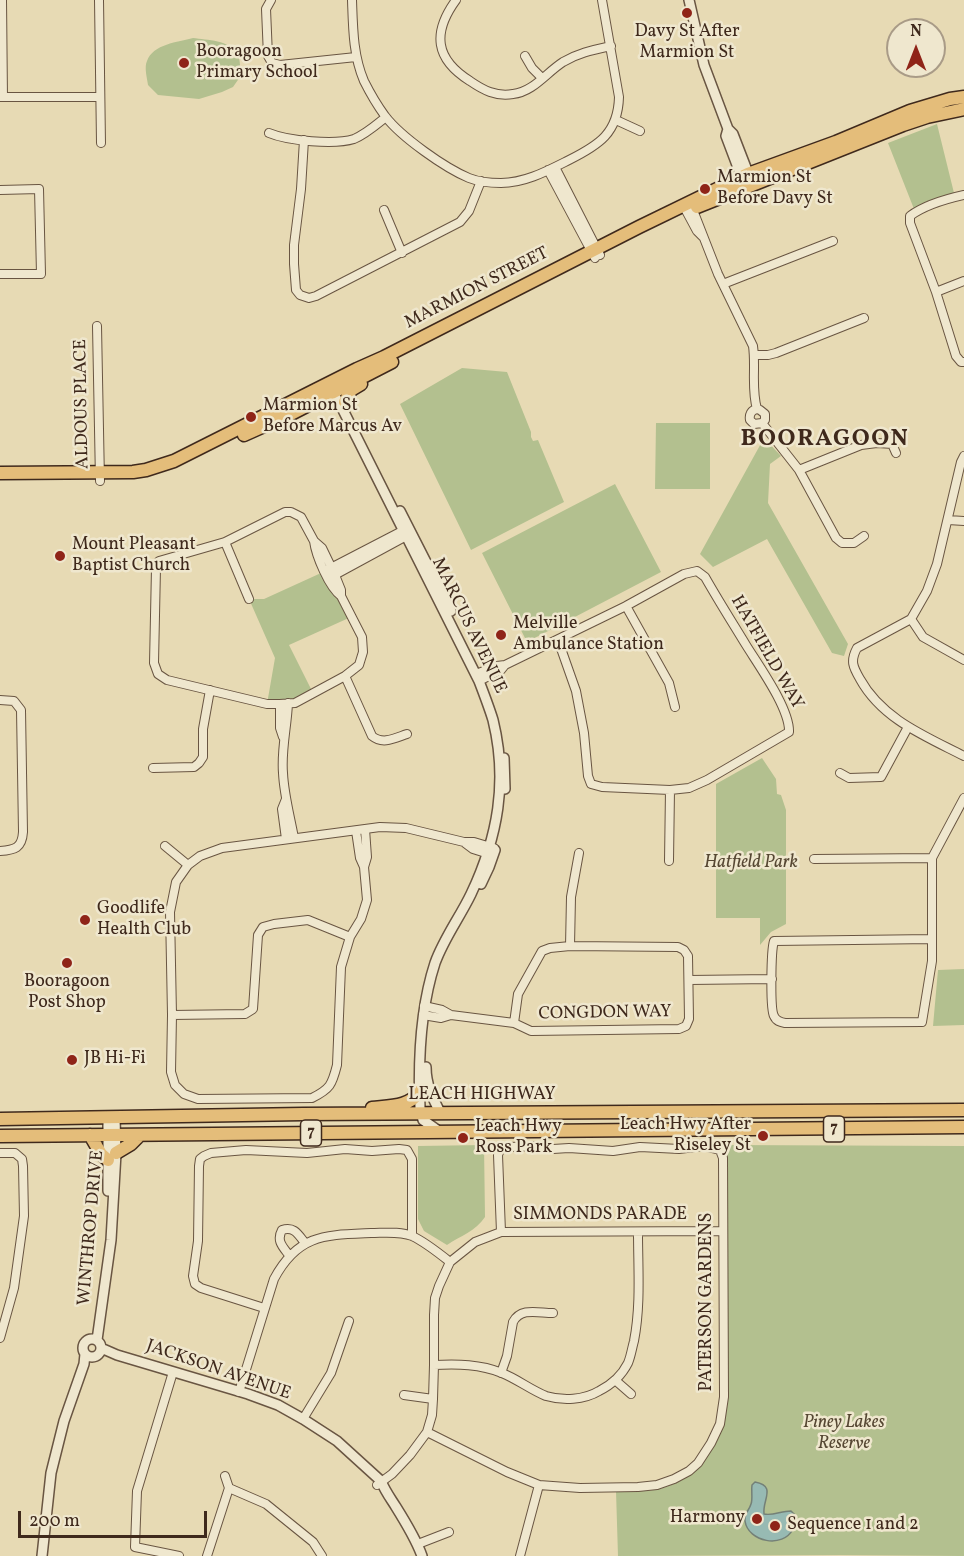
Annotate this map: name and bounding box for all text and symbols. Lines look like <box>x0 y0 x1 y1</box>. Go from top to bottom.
marker: Davy St After Marmion St <box>680 6 694 20</box>
north arrow <box>886 18 946 78</box>
text: N <box>910 21 922 43</box>
place label: Davy St After Marmion St <box>634 22 740 64</box>
place label: Booragoon Primary School <box>196 42 318 84</box>
marker: Booragoon Primary School <box>177 56 191 70</box>
place label: Marmion St Before Davy St <box>717 168 833 210</box>
marker: Marmion St Before Davy St <box>698 182 712 196</box>
street label: MARMION STREET <box>402 243 552 335</box>
street label: ALDOUS PLACE <box>71 339 95 469</box>
place label: Marmion St Before Marcus Av <box>263 396 402 438</box>
marker: Marmion St Before Marcus Av <box>244 410 258 424</box>
district label: BOORAGOON <box>740 427 910 455</box>
place label: Mount Pleasant Baptist Church <box>72 535 196 578</box>
marker: Mount Pleasant Baptist Church <box>53 549 67 563</box>
street label: MARCUS AVENUE <box>426 554 510 698</box>
street label: HATFIELD WAY <box>725 592 807 714</box>
place label: Melville Ambulance Station <box>513 614 664 656</box>
marker: Melville Ambulance Station <box>494 628 508 642</box>
park label: Hatfield Park <box>704 853 798 875</box>
place label: Goodlife Health Club <box>97 899 191 942</box>
marker: Goodlife Health Club <box>78 913 92 927</box>
marker: Booragoon Post Shop <box>60 956 74 970</box>
place label: Booragoon Post Shop <box>24 972 110 1014</box>
street label: CONGDON WAY <box>538 1002 672 1026</box>
place label: JB Hi-Fi <box>84 1049 146 1071</box>
marker: JB Hi-Fi <box>65 1053 79 1067</box>
street label: LEACH HIGHWAY <box>408 1085 556 1107</box>
place label: Leach Hwy After Riseley St <box>620 1115 751 1158</box>
road number: 7 <box>824 1116 844 1142</box>
place label: Leach Hwy Ross Park <box>475 1117 562 1160</box>
road number: 7 <box>300 1120 322 1146</box>
marker: Leach Hwy After Riseley St <box>756 1129 770 1143</box>
marker: Leach Hwy Ross Park <box>456 1131 470 1145</box>
street label: WINTHROP DRIVE <box>74 1149 110 1307</box>
street label: SIMMONDS PARADE <box>513 1205 687 1227</box>
street label: PATERSON GARDENS <box>697 1212 719 1392</box>
street label: JACKSON AVENUE <box>143 1336 293 1406</box>
park label: Piney Lakes Reserve <box>803 1413 885 1456</box>
scale bar <box>21 1499 210 1537</box>
place label: Harmony <box>670 1508 745 1530</box>
text: 200 m <box>29 1509 80 1534</box>
marker: Harmony <box>750 1512 764 1526</box>
place label: Sequence 1 and 2 <box>787 1515 919 1537</box>
marker: Sequence 1 and 2 <box>768 1519 782 1533</box>

